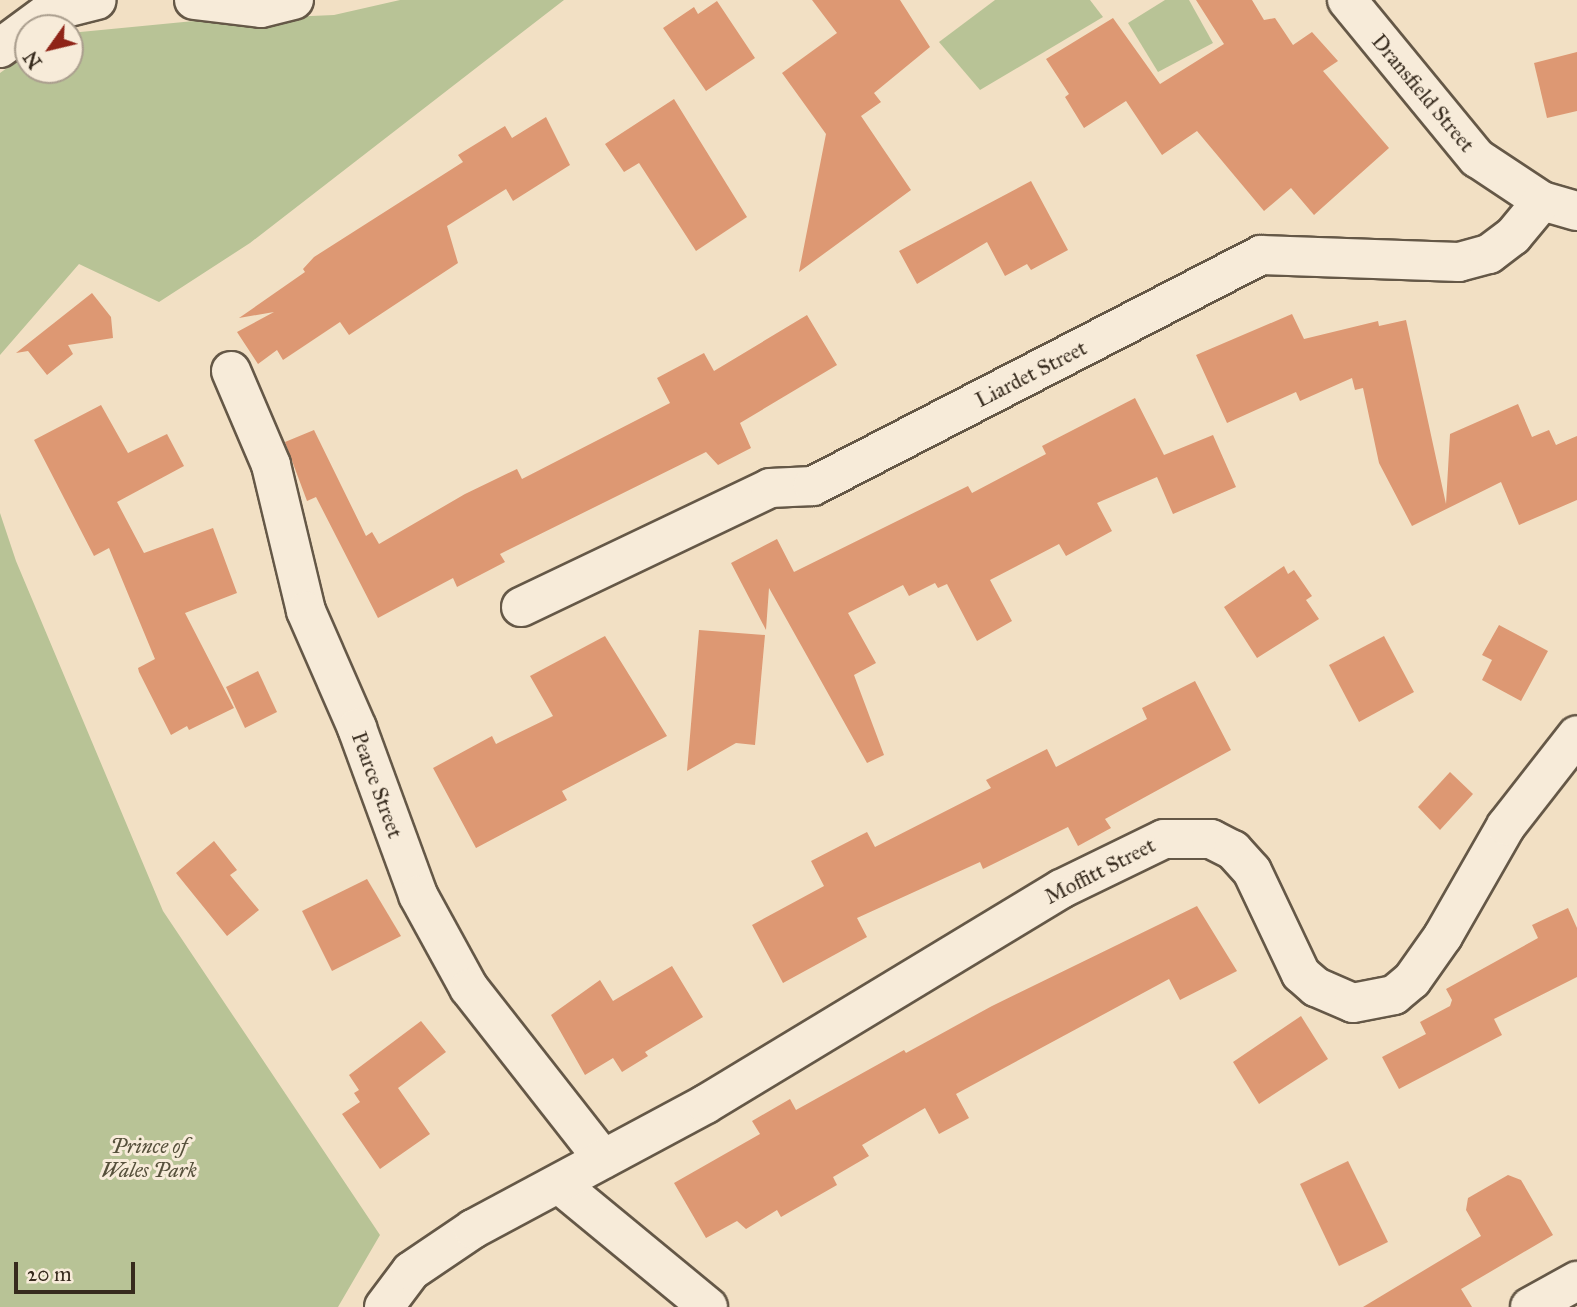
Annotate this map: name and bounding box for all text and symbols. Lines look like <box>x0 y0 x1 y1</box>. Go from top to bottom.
north arrow <box>14 14 84 84</box>
street label: Dransfield Street <box>1366 29 1480 157</box>
text: N <box>19 47 47 73</box>
street label: Liardet Street <box>971 335 1091 413</box>
street label: Pearce Street <box>346 728 408 842</box>
street label: Moffitt Street <box>1041 832 1159 910</box>
park label: Prince of Wales Park <box>101 1133 197 1183</box>
scale bar <box>18 1248 138 1292</box>
text: 20 m <box>27 1261 72 1287</box>

